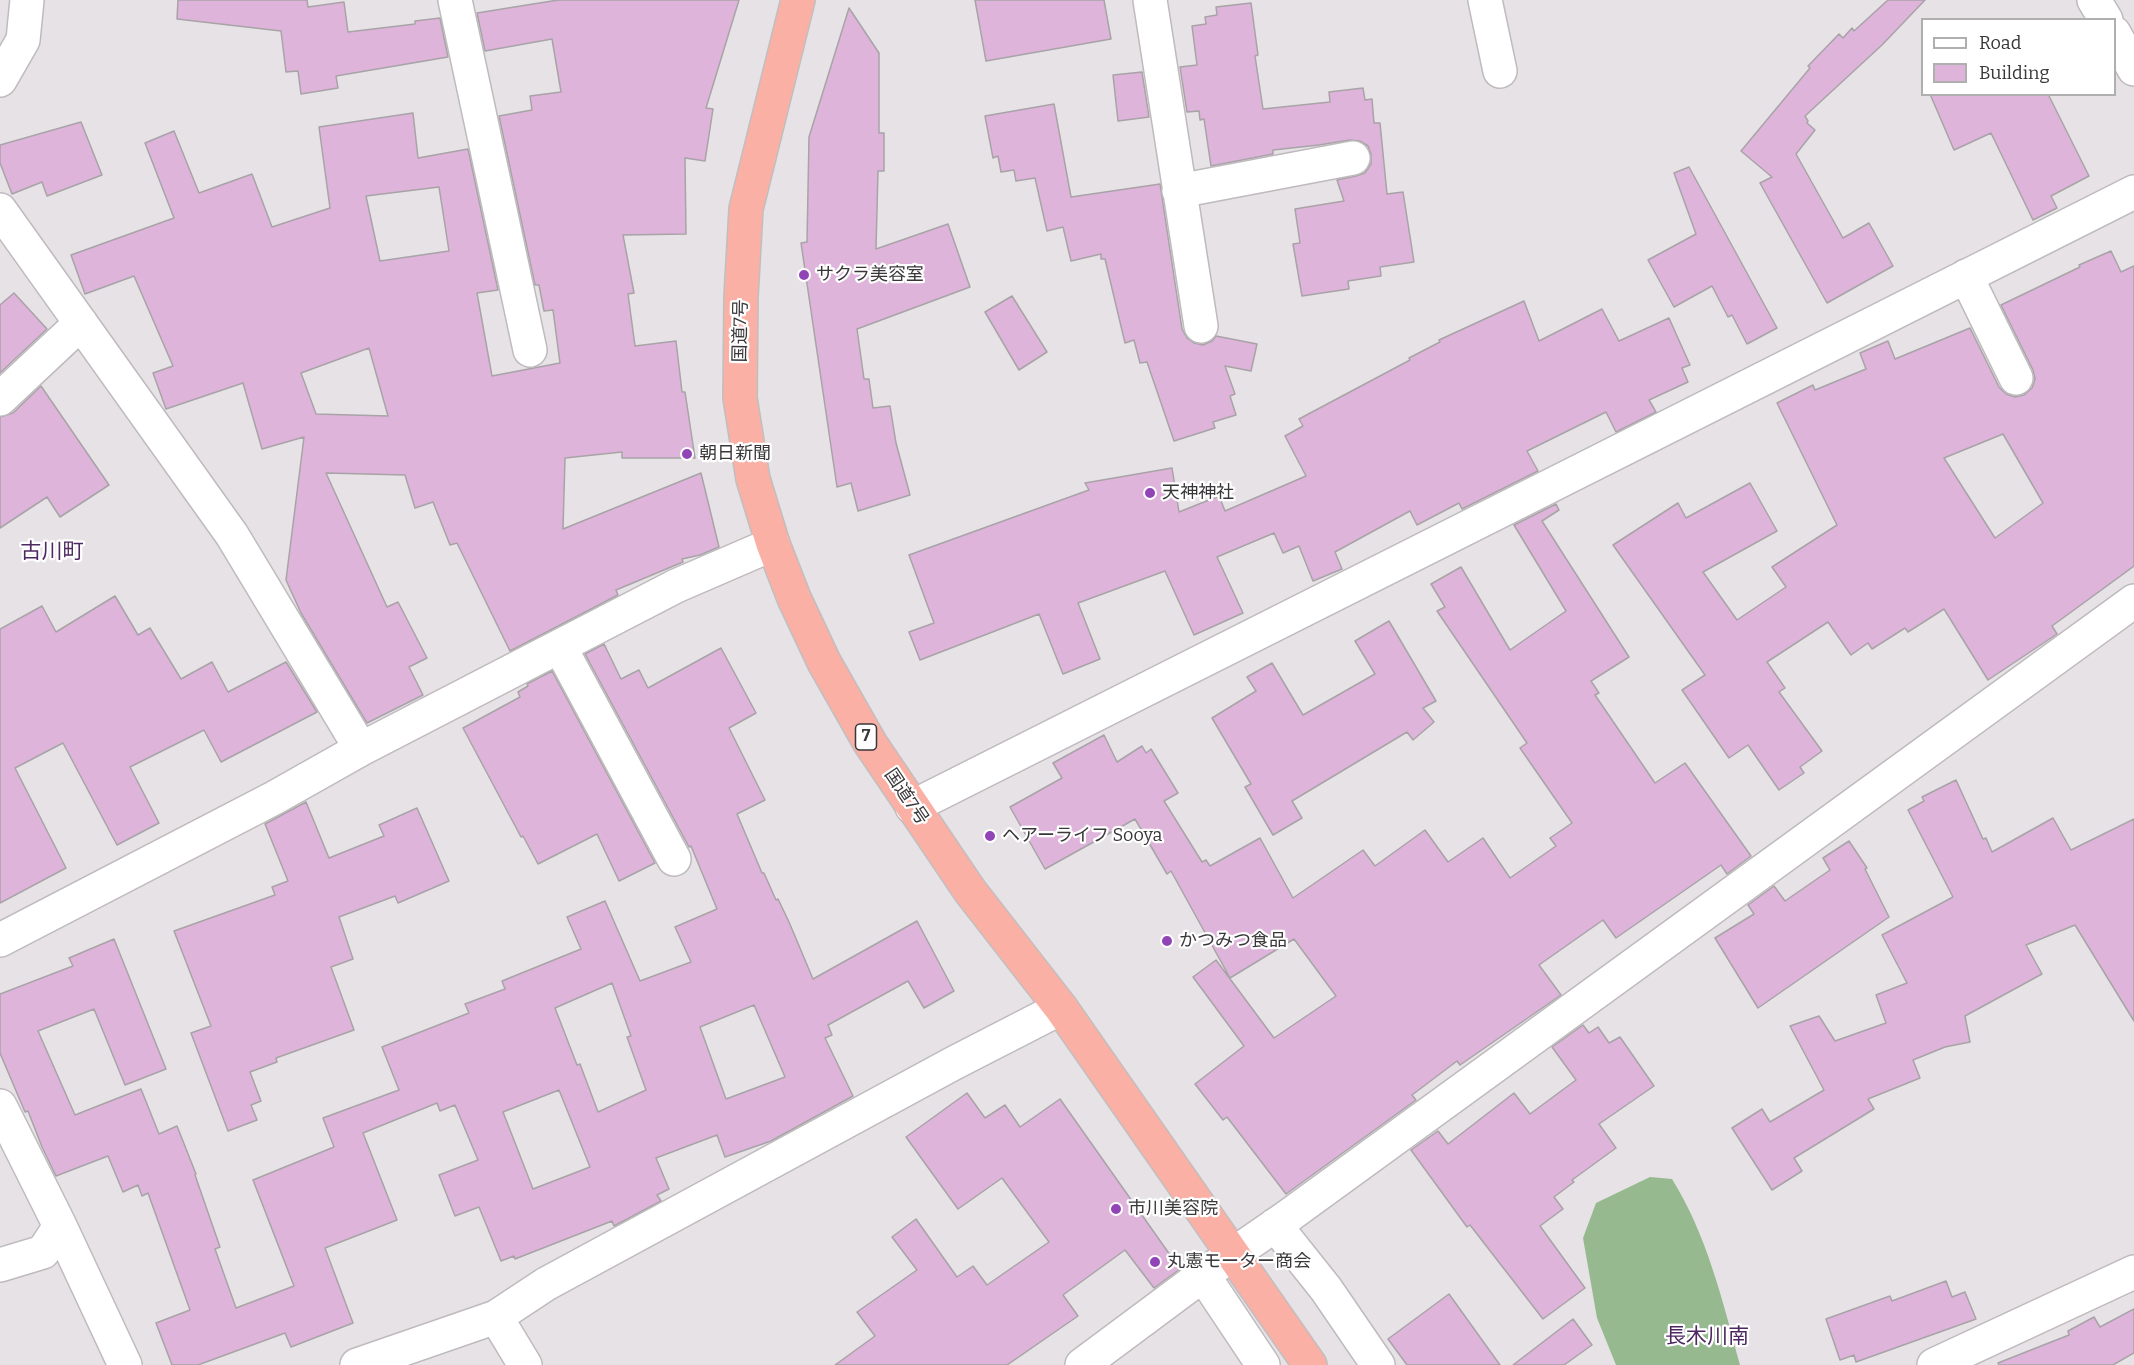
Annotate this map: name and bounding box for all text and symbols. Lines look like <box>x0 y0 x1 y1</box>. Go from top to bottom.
legend <box>1921 18 2116 96</box>
text: Road <box>1979 32 2021 54</box>
text: Building <box>1979 62 2050 84</box>
place label: サクラ美容室 <box>816 264 924 286</box>
marker: サクラ美容室 <box>797 268 811 282</box>
street label: 国道7号 <box>730 299 752 363</box>
place label: 朝日新聞 <box>699 443 771 465</box>
marker: 朝日新聞 <box>680 447 694 461</box>
place label: 天神神社 <box>1162 482 1234 504</box>
marker: 天神神社 <box>1143 486 1157 500</box>
district label: 古川町 <box>21 539 83 565</box>
road number: 7 <box>856 724 876 750</box>
street label: 国道7号 <box>879 765 933 829</box>
place label: ヘアーライフ Sooya <box>1002 825 1162 847</box>
marker: ヘアーライフ Sooya <box>983 829 997 843</box>
place label: かつみつ食品 <box>1179 930 1287 952</box>
marker: かつみつ食品 <box>1160 934 1174 948</box>
place label: 市川美容院 <box>1128 1198 1218 1220</box>
marker: 市川美容院 <box>1109 1202 1123 1216</box>
place label: 丸憲モーター商会 <box>1167 1251 1311 1273</box>
marker: 丸憲モーター商会 <box>1148 1255 1162 1269</box>
district label: 長木川南 <box>1665 1324 1749 1350</box>

